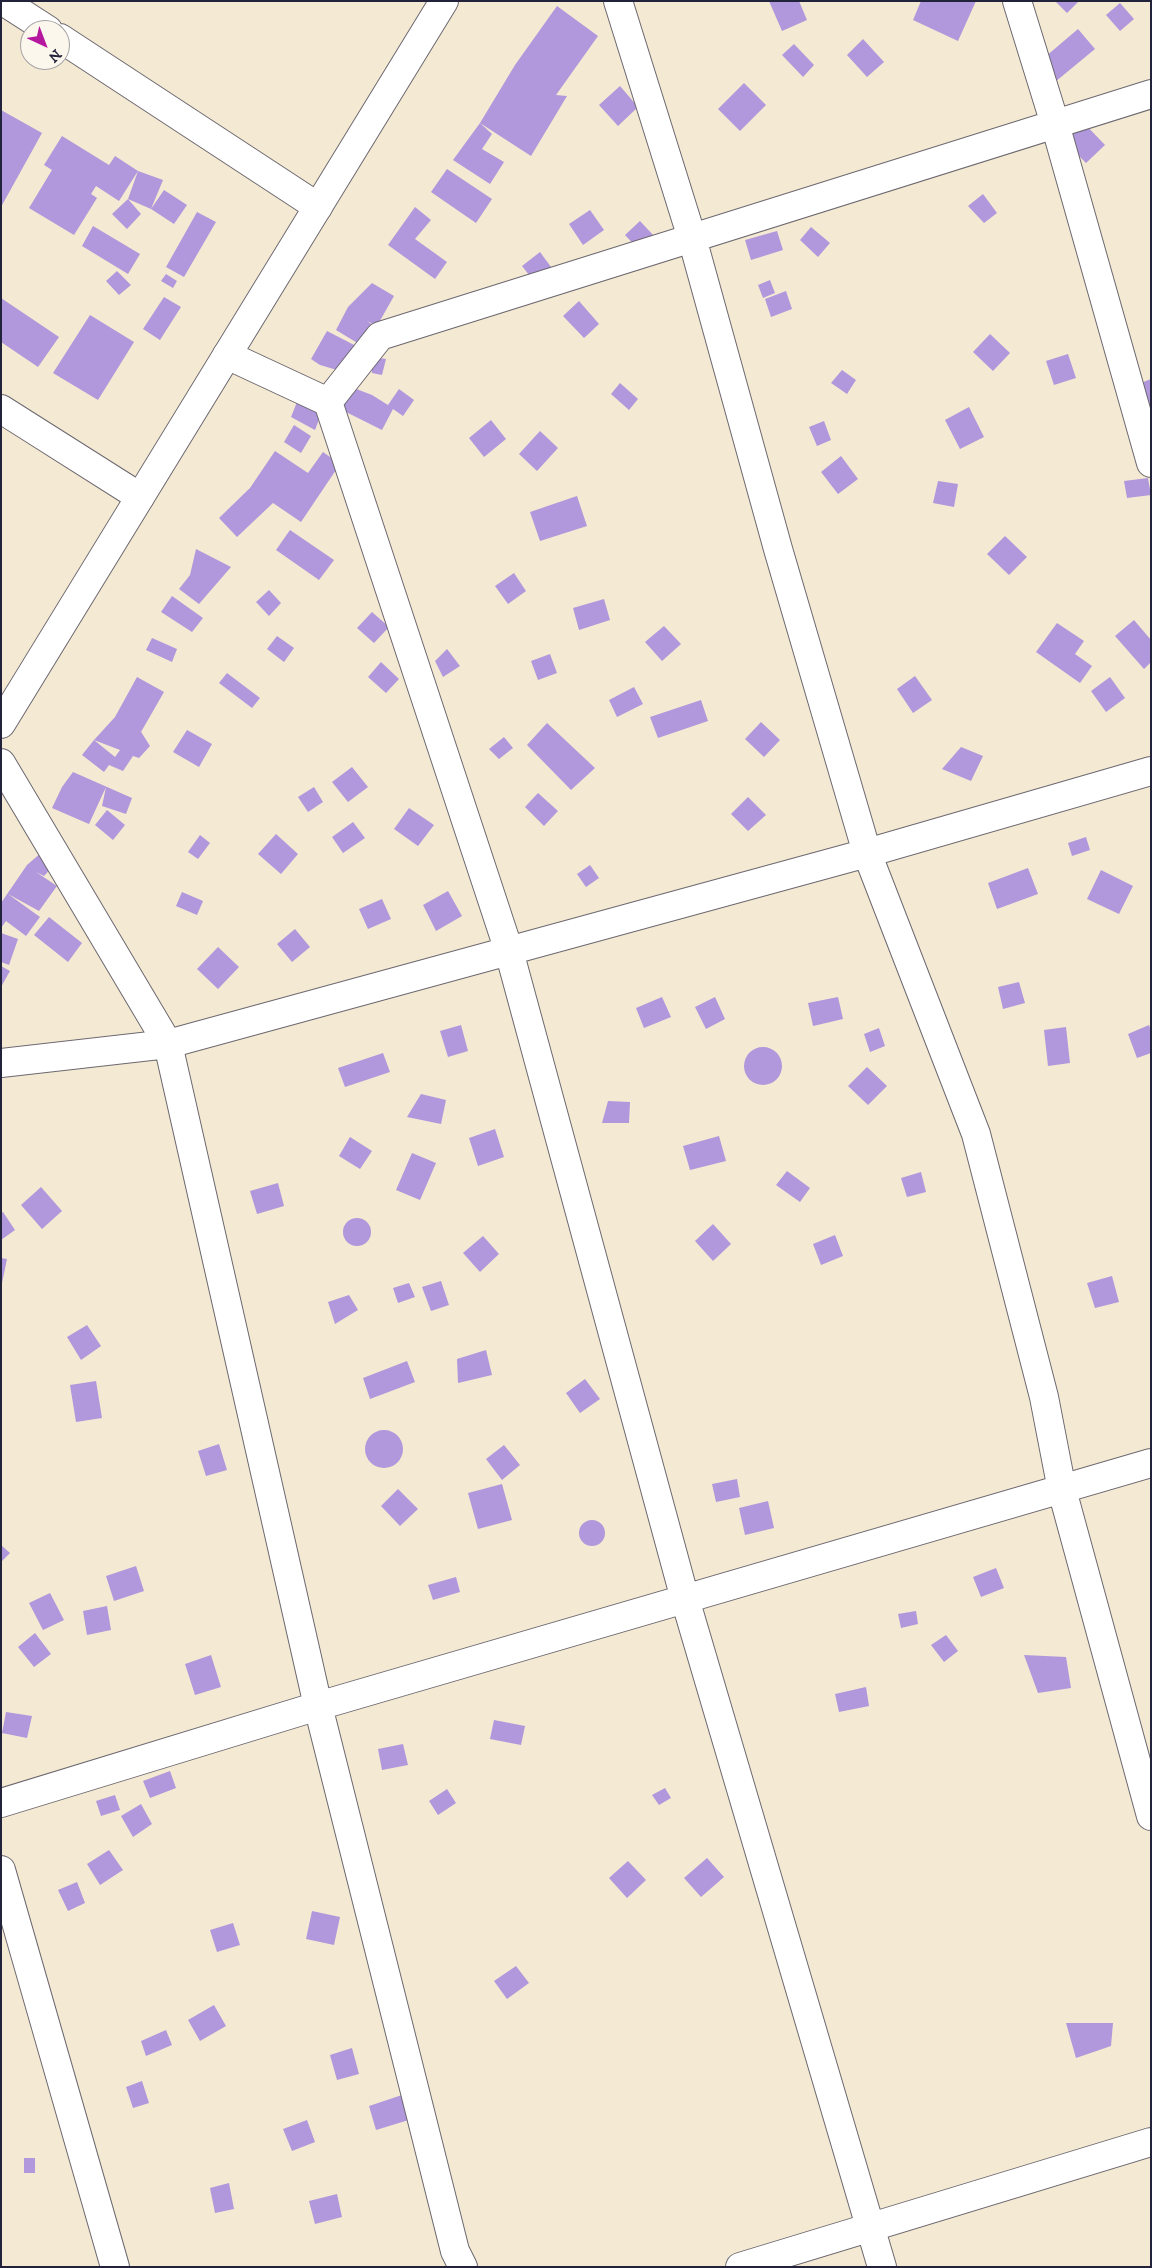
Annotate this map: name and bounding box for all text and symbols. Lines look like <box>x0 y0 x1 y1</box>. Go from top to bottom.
north arrow <box>20 20 70 70</box>
text: N <box>44 45 65 66</box>

